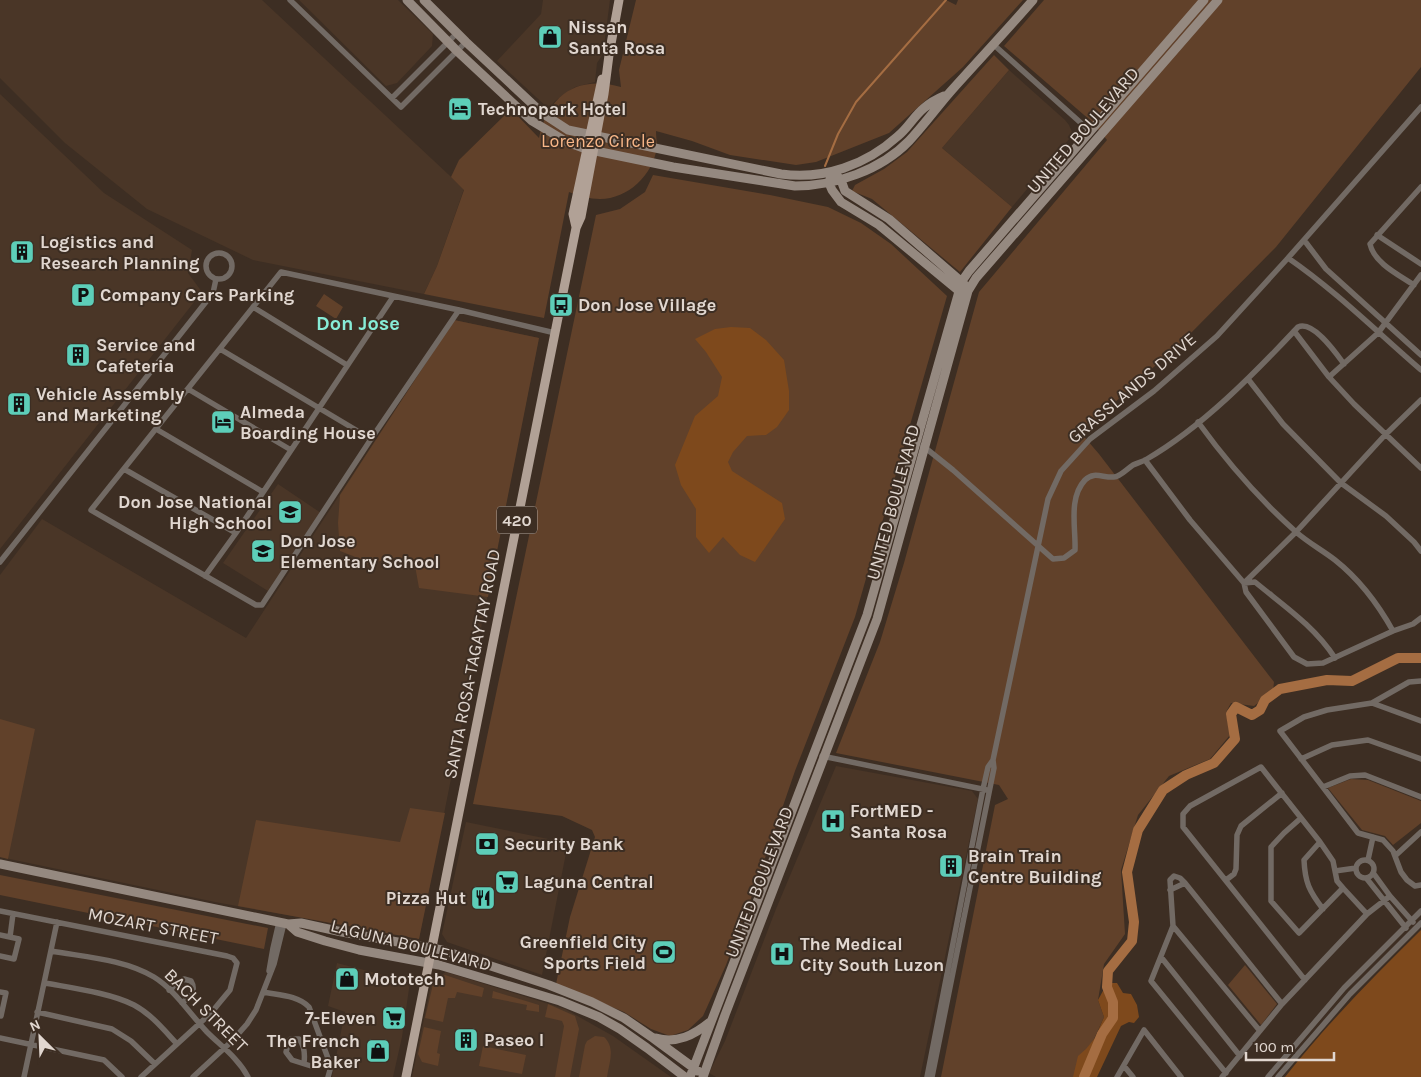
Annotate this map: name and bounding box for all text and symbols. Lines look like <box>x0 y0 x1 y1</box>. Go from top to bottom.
place label: Nissan Santa Rosa <box>568 16 665 59</box>
shop icon: Nissan Santa Rosa <box>537 24 563 50</box>
street label: UNITED BOULEVARD <box>1022 62 1144 198</box>
hotel icon: Technopark Hotel <box>447 96 473 122</box>
place label: Technopark Hotel <box>478 98 627 120</box>
park label: Lorenzo Circle <box>541 130 655 152</box>
place label: Logistics and Research Planning <box>40 231 200 274</box>
building icon: Logistics and Research Planning <box>9 239 35 265</box>
parking icon: Company Cars Parking <box>70 282 96 308</box>
place label: Company Cars Parking <box>100 284 295 306</box>
bus stop icon: Don Jose Village <box>548 292 574 318</box>
place label: Don Jose Village <box>578 294 716 316</box>
district label: Don Jose <box>316 312 400 335</box>
street label: GRASSLANDS DRIVE <box>1063 328 1201 448</box>
place label: Service and Cafeteria <box>96 334 196 377</box>
building icon: Service and Cafeteria <box>65 342 91 368</box>
place label: Vehicle Assembly and Marketing <box>36 383 184 426</box>
building icon: Vehicle Assembly and Marketing <box>6 391 32 417</box>
place label: Almeda Boarding House <box>240 401 376 444</box>
hotel icon: Almeda Boarding House <box>210 409 236 435</box>
street label: UNITED BOULEVARD <box>862 422 924 582</box>
place label: Don Jose National High School <box>118 491 272 534</box>
school or university icon: Don Jose National High School <box>277 499 303 525</box>
road number: 420 <box>497 506 537 534</box>
place label: Don Jose Elementary School <box>280 530 440 573</box>
school or university icon: Don Jose Elementary School <box>250 538 276 564</box>
street label: SANTA ROSA-TAGAYTAY ROAD <box>439 547 505 781</box>
place label: FortMED - Santa Rosa <box>850 800 947 843</box>
street label: UNITED BOULEVARD <box>720 803 798 961</box>
hospital icon: FortMED - Santa Rosa <box>820 808 846 834</box>
bank icon: Security Bank <box>474 831 500 857</box>
place label: Security Bank <box>504 833 624 855</box>
place label: Brain Train Centre Building <box>968 845 1102 888</box>
building icon: Brain Train Centre Building <box>938 853 964 879</box>
supermarket icon: Laguna Central <box>494 869 520 895</box>
place label: Laguna Central <box>524 871 654 893</box>
restaurant icon: Pizza Hut <box>470 885 496 911</box>
place label: Pizza Hut <box>386 887 466 909</box>
street label: MOZART STREET <box>86 903 220 949</box>
street label: LAGUNA BOULEVARD <box>328 914 494 976</box>
place label: Greenfield City Sports Field <box>520 931 646 974</box>
place label: The Medical City South Luzon <box>800 933 944 976</box>
sports icon: Greenfield City Sports Field <box>651 939 677 965</box>
hospital icon: The Medical City South Luzon <box>769 941 795 967</box>
street label: BACH STREET <box>160 964 252 1056</box>
shop icon: Mototech <box>334 966 360 992</box>
place label: Mototech <box>364 968 445 990</box>
supermarket icon: 7-Eleven <box>381 1005 407 1031</box>
place label: 7-Eleven <box>305 1007 376 1029</box>
north arrow <box>15 1012 65 1062</box>
text: N <box>27 1016 43 1035</box>
building icon: Paseo I <box>453 1027 479 1053</box>
place label: Paseo I <box>484 1029 544 1051</box>
place label: The French Baker <box>267 1030 360 1073</box>
scale bar <box>1246 1030 1334 1062</box>
shop icon: The French Baker <box>365 1038 391 1064</box>
text: 100 m <box>1254 1038 1294 1056</box>

